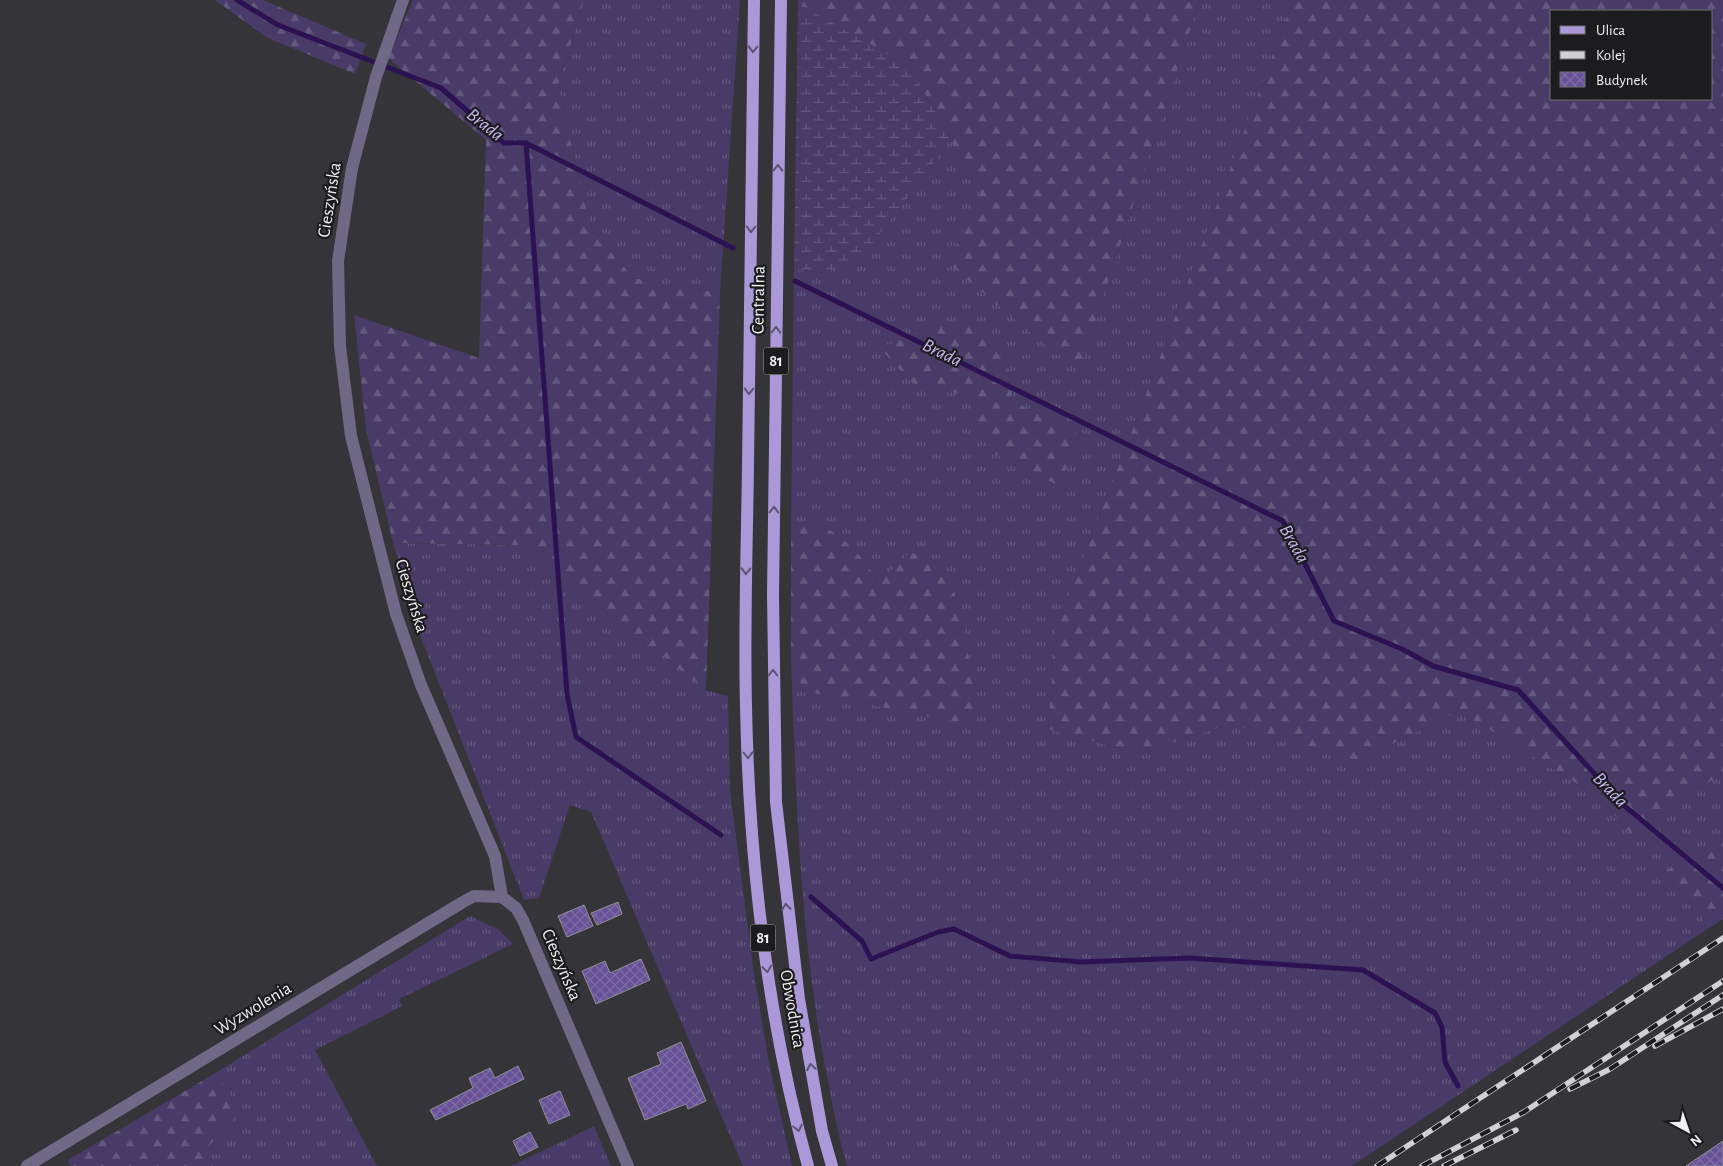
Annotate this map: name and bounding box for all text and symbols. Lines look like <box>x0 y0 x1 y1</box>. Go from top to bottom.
legend <box>1550 10 1713 100</box>
text: Ulica <box>1596 23 1625 38</box>
one-way arrow <box>748 45 759 53</box>
text: Kolej <box>1596 48 1626 63</box>
text: Budynek <box>1596 73 1648 88</box>
water label: Brada <box>463 105 507 145</box>
street label: Cieszyńska <box>315 161 345 239</box>
one-way arrow <box>773 163 784 171</box>
one-way arrow <box>746 225 756 233</box>
street label: Centralna <box>749 266 769 334</box>
one-way arrow <box>771 326 781 334</box>
water label: Brada <box>920 336 964 370</box>
road number: 81 <box>764 348 788 374</box>
one-way arrow <box>744 388 754 395</box>
one-way arrow <box>769 506 779 514</box>
water label: Brada <box>1276 522 1312 566</box>
street label: Cieszyńska <box>391 557 431 635</box>
one-way arrow <box>741 567 752 575</box>
one-way arrow <box>768 668 778 676</box>
one-way arrow <box>743 751 753 759</box>
water label: Brada <box>1589 769 1631 811</box>
one-way arrow <box>782 902 792 911</box>
road number: 81 <box>750 924 776 951</box>
street label: Cieszyńska <box>538 927 584 1003</box>
one-way arrow <box>762 964 772 973</box>
street label: Obwodnica <box>776 968 808 1050</box>
street label: Wyzwolenia <box>211 979 295 1039</box>
one-way arrow <box>806 1063 816 1072</box>
north arrow <box>1663 1106 1713 1156</box>
one-way arrow <box>792 1124 803 1133</box>
text: N <box>1687 1132 1704 1149</box>

